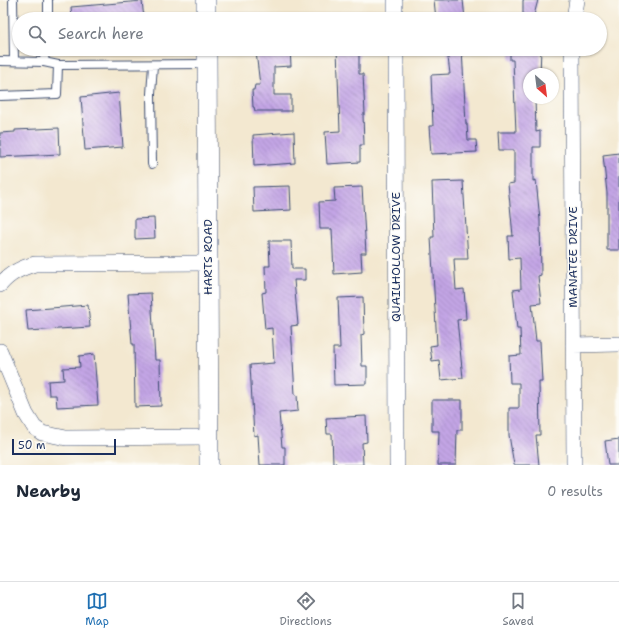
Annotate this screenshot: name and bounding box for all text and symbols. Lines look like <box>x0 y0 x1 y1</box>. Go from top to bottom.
search box <box>12 12 607 56</box>
icon: search <box>26 23 48 45</box>
text: Search here <box>58 24 144 44</box>
north arrow <box>523 68 559 104</box>
street label: QUAILHOLLOW DRIVE <box>388 192 404 322</box>
street label: MANATEE DRIVE <box>565 206 581 308</box>
street label: HARTS ROAD <box>200 219 216 295</box>
scale bar <box>12 437 116 456</box>
text: 50 m <box>18 438 46 453</box>
text: Nearby <box>16 480 81 502</box>
text: 0 results <box>547 483 603 500</box>
tab: Map <box>85 590 109 629</box>
tab: Directions <box>279 590 332 629</box>
tab: Saved <box>502 590 534 629</box>

